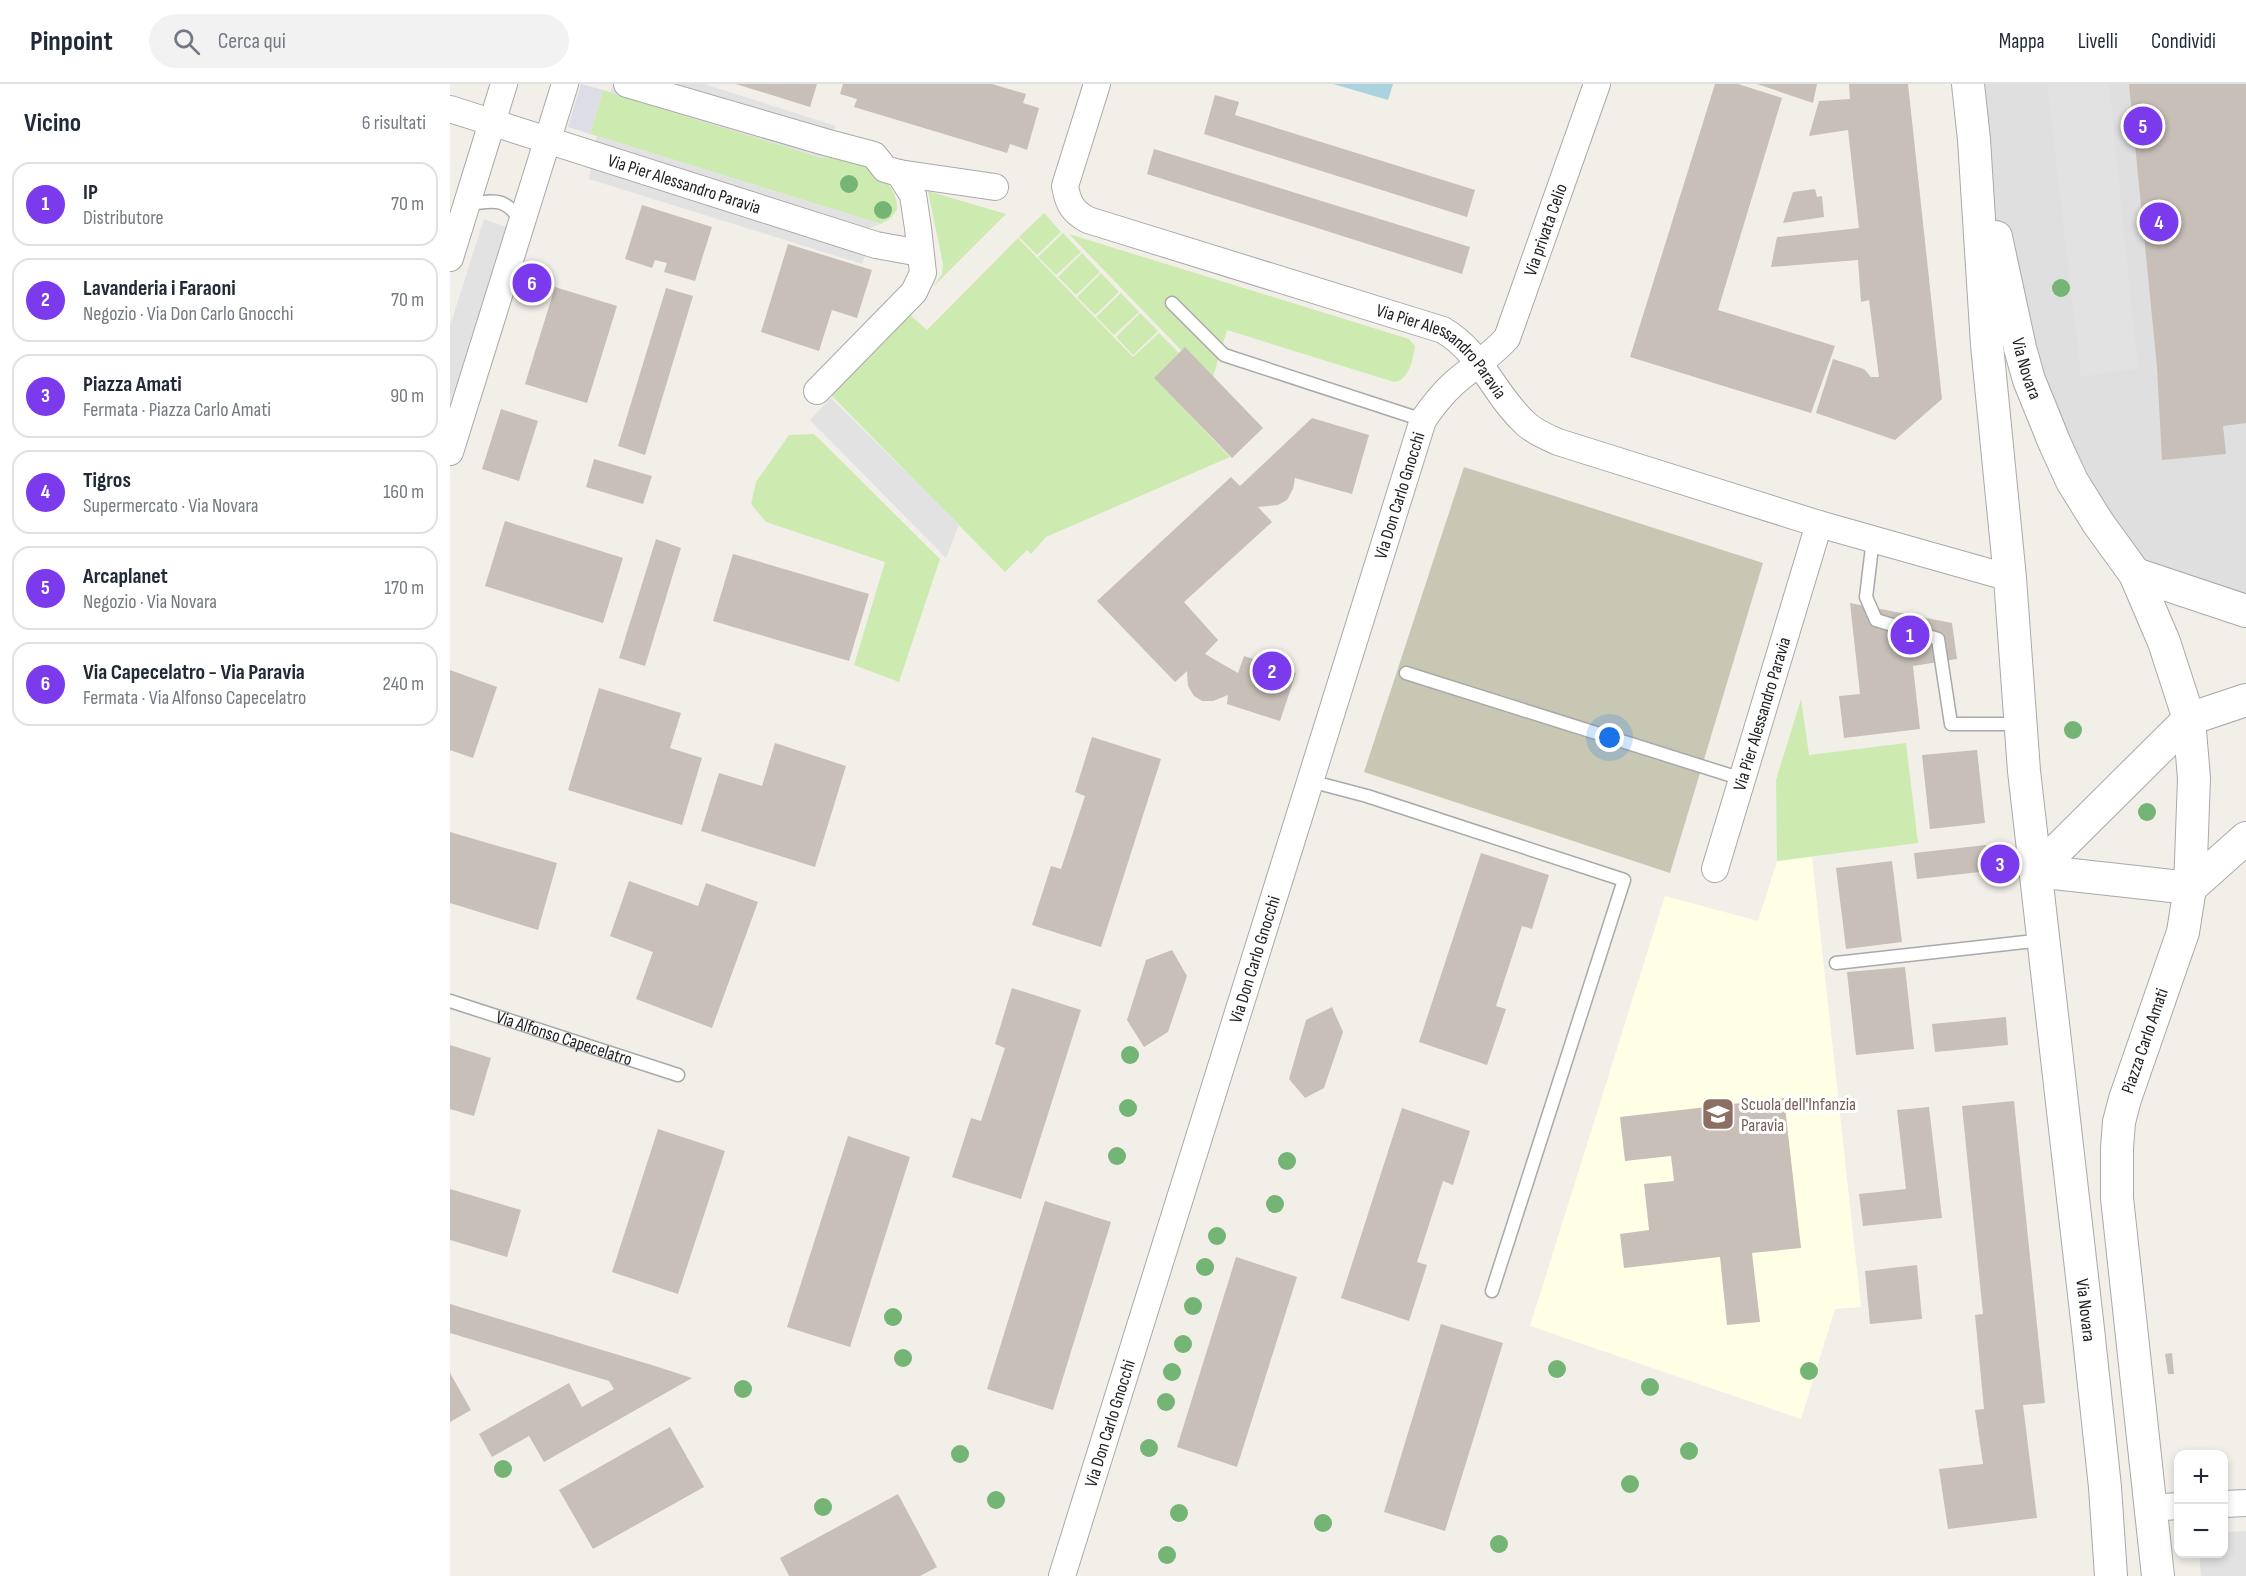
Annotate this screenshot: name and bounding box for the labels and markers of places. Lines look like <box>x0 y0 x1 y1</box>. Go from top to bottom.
pin: 5 <box>2124 104 2162 148</box>
pin: 4 <box>2140 200 2178 244</box>
pin: 6 <box>512 260 551 306</box>
pin: 1 <box>1890 612 1930 658</box>
pin: 2 <box>1252 648 1292 694</box>
pin: 3 <box>1980 842 2020 886</box>
place label: Scuola dell'Infanzia Paravia <box>1741 1094 1856 1136</box>
school or university icon: Scuola dell'Infanzia Paravia <box>1700 1096 1736 1132</box>

